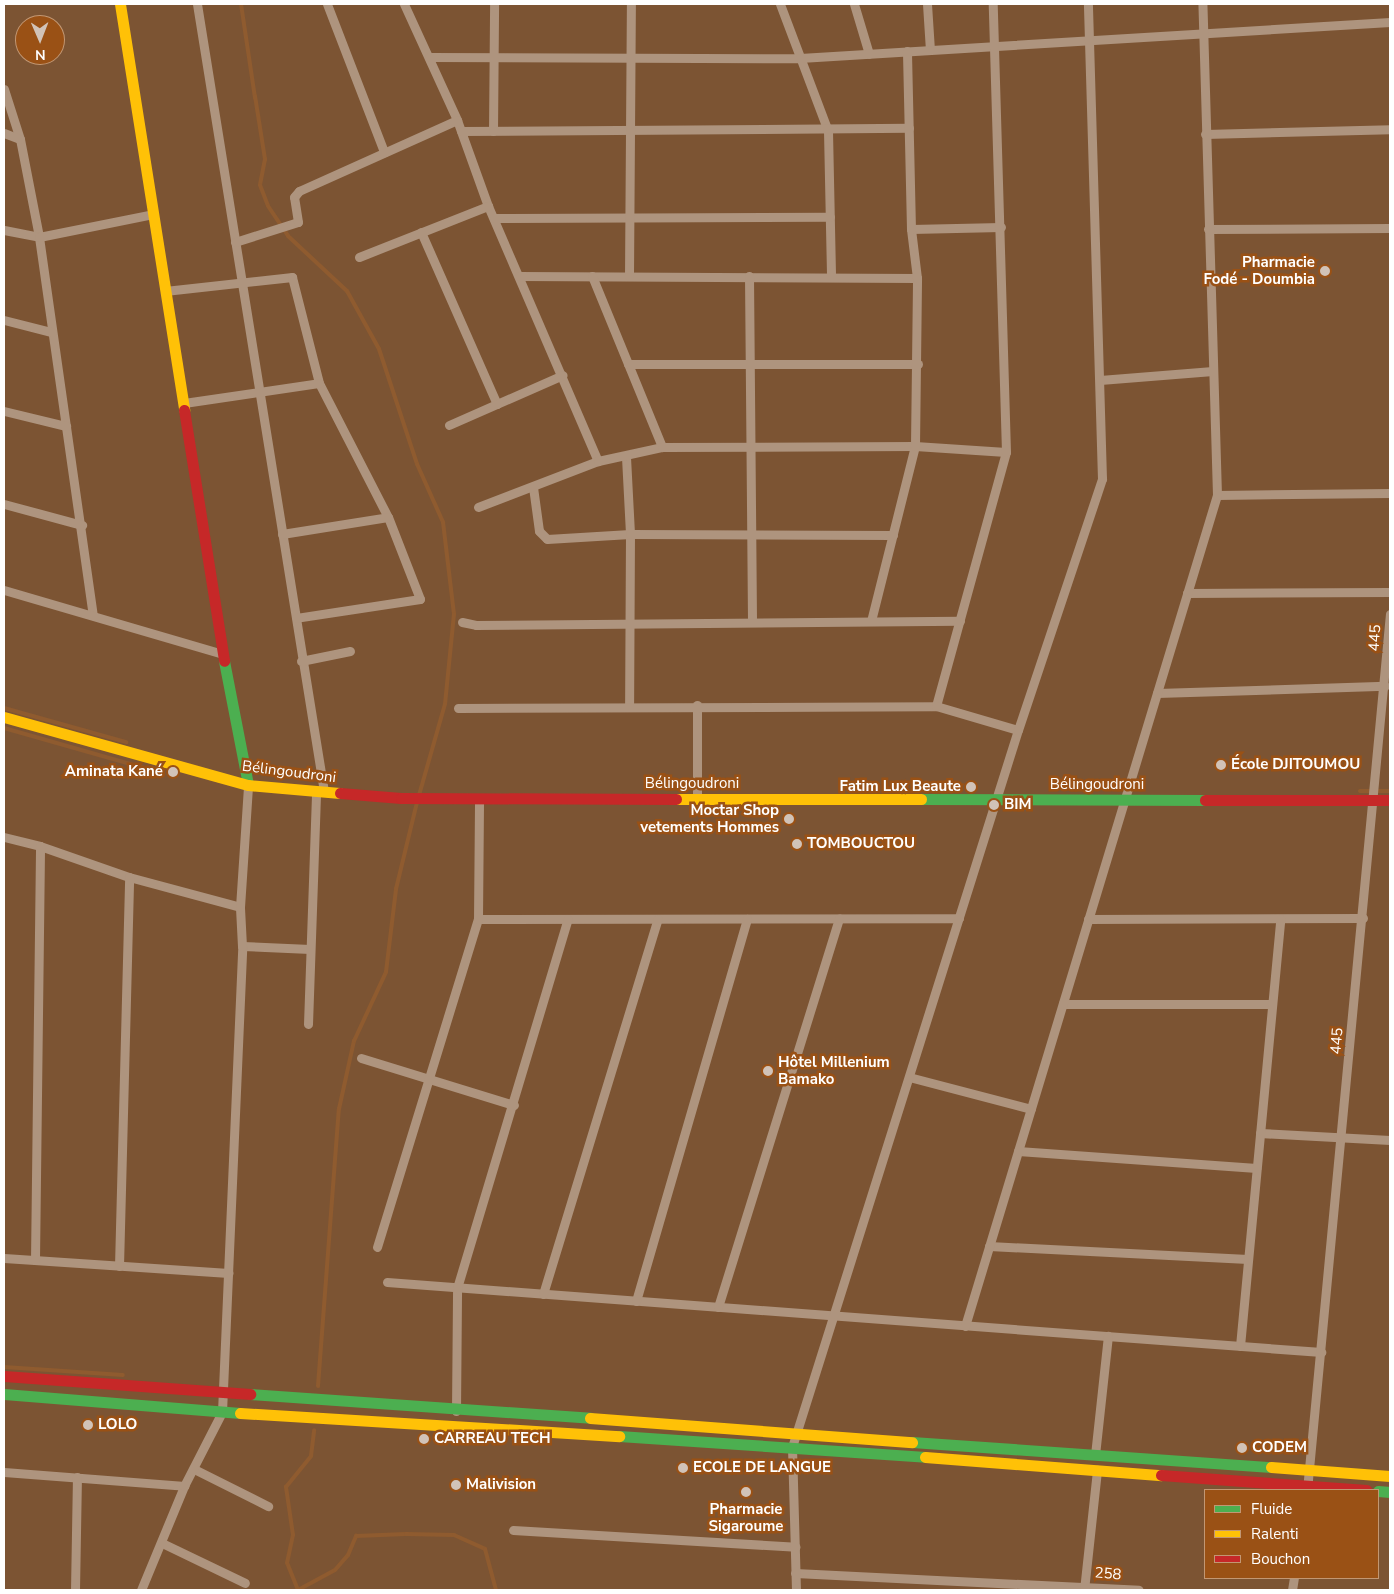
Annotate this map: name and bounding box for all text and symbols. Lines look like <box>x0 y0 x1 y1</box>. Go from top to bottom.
north arrow <box>15 15 65 65</box>
text: N <box>35 45 46 64</box>
place label: Pharmacie Fodé - Doumbia <box>1204 253 1315 288</box>
marker: Pharmacie Fodé - Doumbia <box>1319 265 1331 277</box>
street label: 445 <box>1365 624 1385 652</box>
place label: École DJITOUMOU <box>1231 756 1360 774</box>
street label: Bélingoudroni <box>241 757 337 787</box>
marker: École DJITOUMOU <box>1215 759 1227 771</box>
place label: Aminata Kané <box>65 763 163 781</box>
marker: Aminata Kané <box>167 766 179 778</box>
street label: Bélingoudroni <box>645 775 739 793</box>
street label: Bélingoudroni <box>1050 776 1144 794</box>
place label: Fatim Lux Beaute <box>840 778 961 796</box>
marker: Fatim Lux Beaute <box>965 781 977 793</box>
place label: BIM <box>1004 796 1032 814</box>
marker: BIM <box>988 799 1000 811</box>
place label: Moctar Shop vetements Hommes <box>640 801 779 836</box>
marker: Moctar Shop vetements Hommes <box>783 813 795 825</box>
place label: TOMBOUCTOU <box>807 835 915 853</box>
marker: TOMBOUCTOU <box>791 838 803 850</box>
street label: 445 <box>1327 1027 1347 1055</box>
place label: Hôtel Millenium Bamako <box>778 1053 890 1088</box>
marker: Hôtel Millenium Bamako <box>762 1065 774 1077</box>
place label: LOLO <box>98 1416 137 1434</box>
marker: LOLO <box>82 1419 94 1431</box>
place label: CARREAU TECH <box>434 1430 551 1448</box>
marker: CARREAU TECH <box>418 1433 430 1445</box>
place label: CODEM <box>1252 1439 1307 1457</box>
marker: CODEM <box>1236 1442 1248 1454</box>
place label: ECOLE DE LANGUE <box>693 1459 831 1477</box>
marker: ECOLE DE LANGUE <box>677 1462 689 1474</box>
place label: Malivision <box>466 1476 536 1494</box>
marker: Malivision <box>450 1479 462 1491</box>
marker: Pharmacie Sigaroume <box>740 1486 752 1498</box>
legend <box>1204 1489 1379 1579</box>
text: Fluide <box>1251 1499 1292 1519</box>
place label: Pharmacie Sigaroume <box>709 1500 783 1535</box>
text: Ralenti <box>1251 1524 1299 1544</box>
text: Bouchon <box>1251 1549 1310 1569</box>
street label: 258 <box>1094 1564 1122 1584</box>

